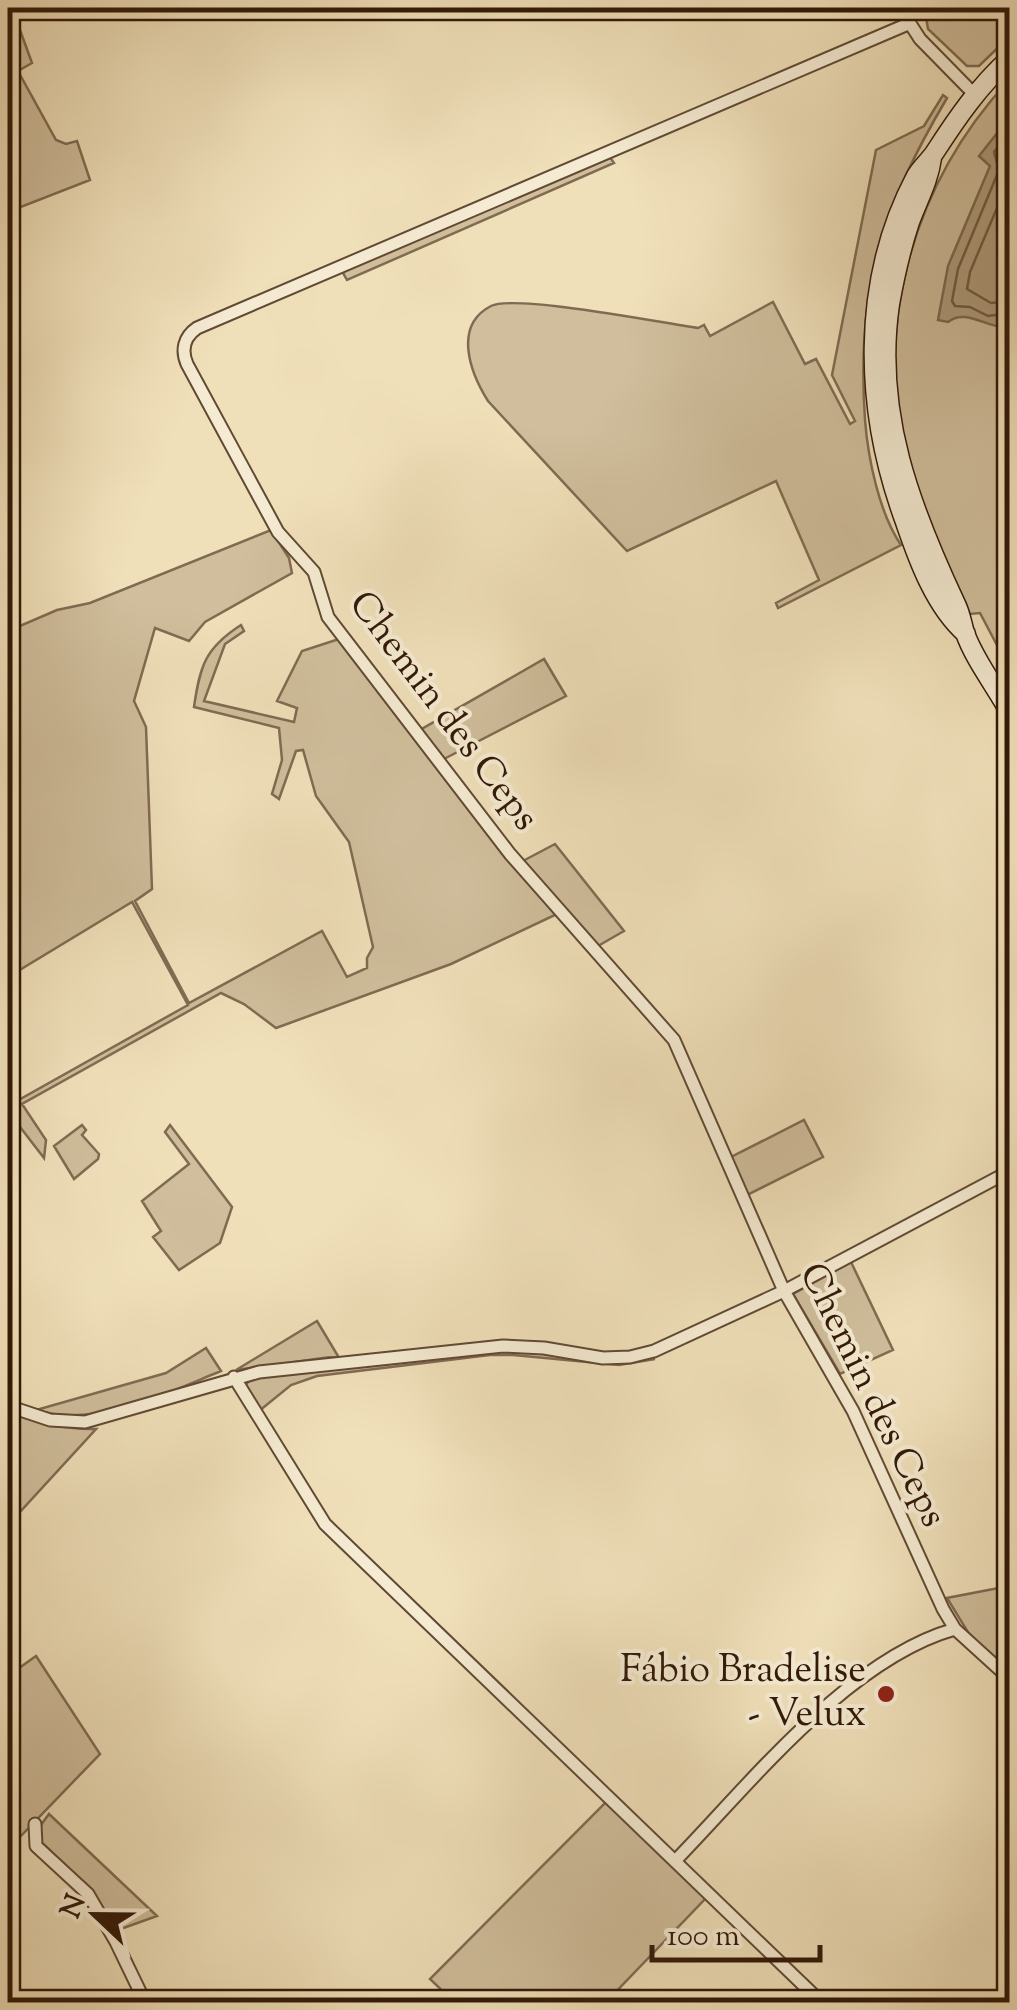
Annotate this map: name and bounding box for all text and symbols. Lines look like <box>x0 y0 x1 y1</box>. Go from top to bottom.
street label: Chemin des Ceps <box>334 581 550 843</box>
street label: Chemin des Ceps <box>784 1255 958 1537</box>
place label: Fábio Bradelise - Velux <box>620 1645 866 1743</box>
marker: Fábio Bradelise - Velux <box>875 1683 897 1705</box>
north arrow <box>45 1865 145 1965</box>
text: N <box>52 1889 97 1925</box>
scale bar <box>652 1900 820 1962</box>
text: 100 m <box>667 1916 740 1959</box>

